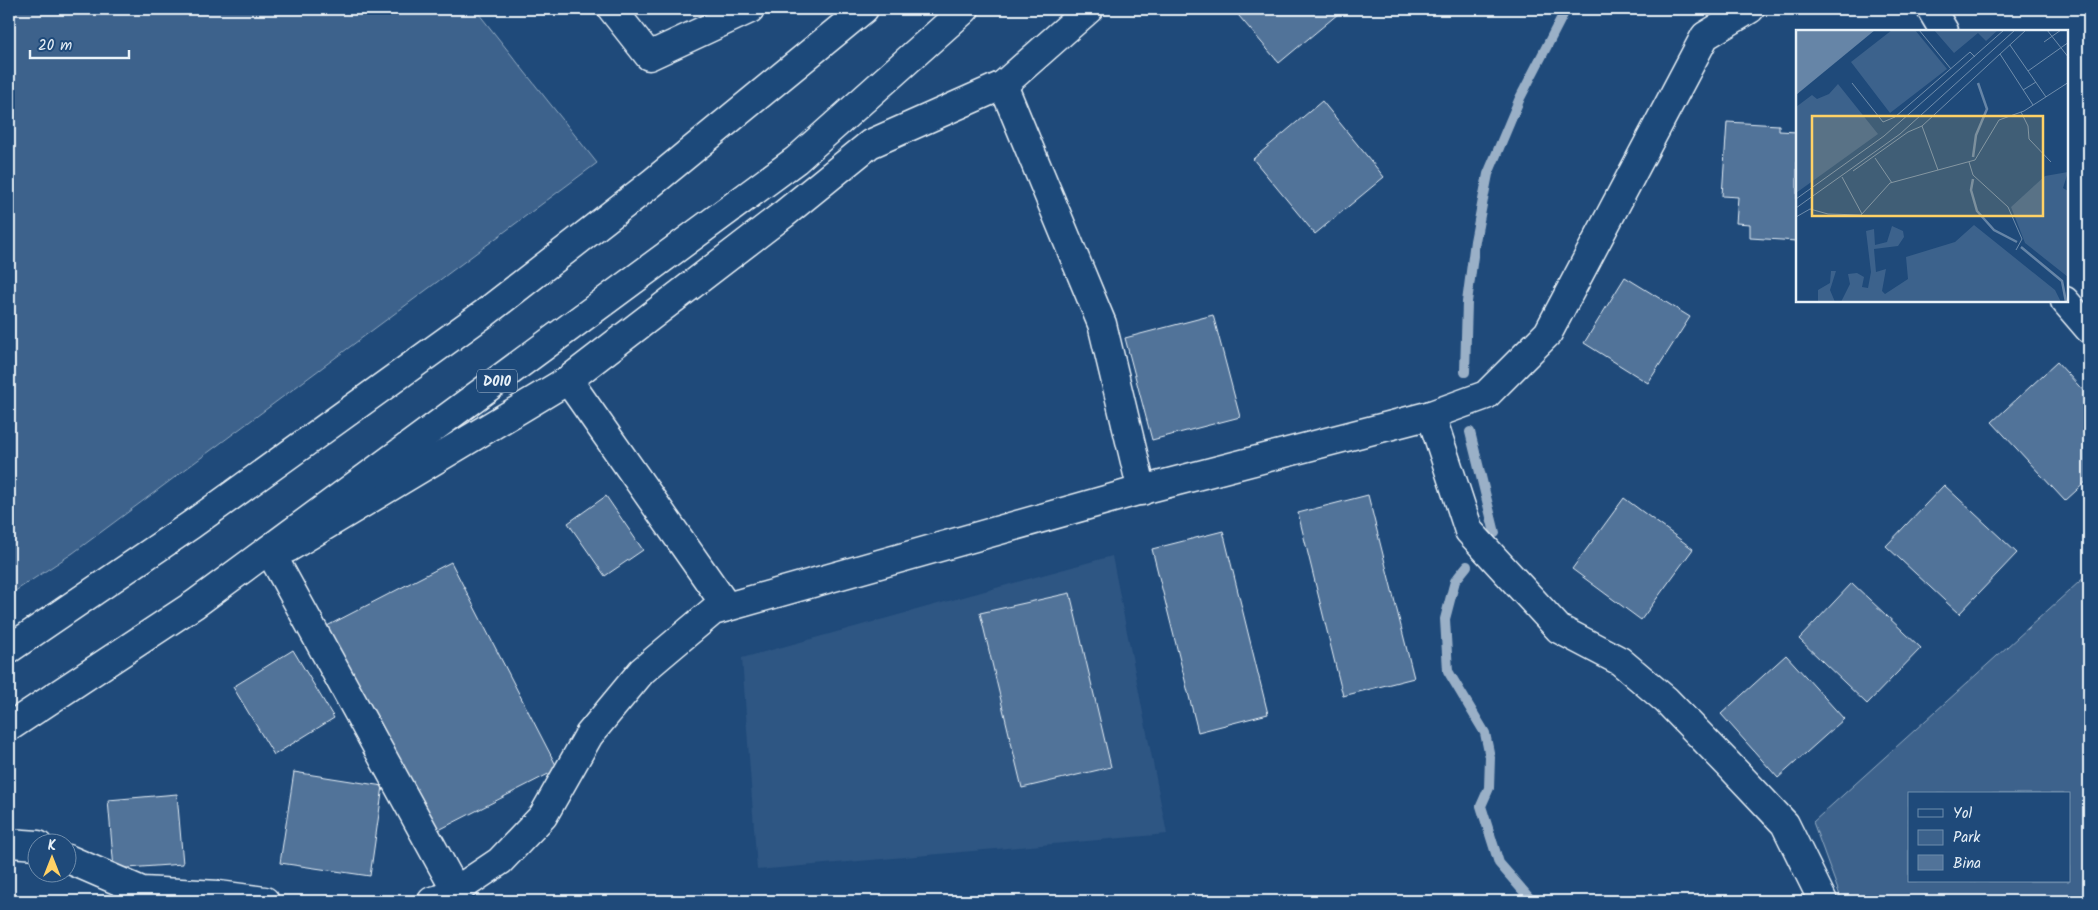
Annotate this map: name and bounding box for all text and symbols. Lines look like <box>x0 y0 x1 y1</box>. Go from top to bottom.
scale bar <box>30 28 129 60</box>
inset map <box>1796 30 2068 302</box>
text: 20 m <box>38 34 72 58</box>
road number: D010 <box>477 370 517 392</box>
legend <box>1908 792 2070 882</box>
text: Yol <box>1953 802 1972 826</box>
text: Park <box>1953 826 1981 850</box>
north arrow <box>28 832 78 882</box>
text: K <box>48 835 57 857</box>
text: Bina <box>1953 852 1981 876</box>

